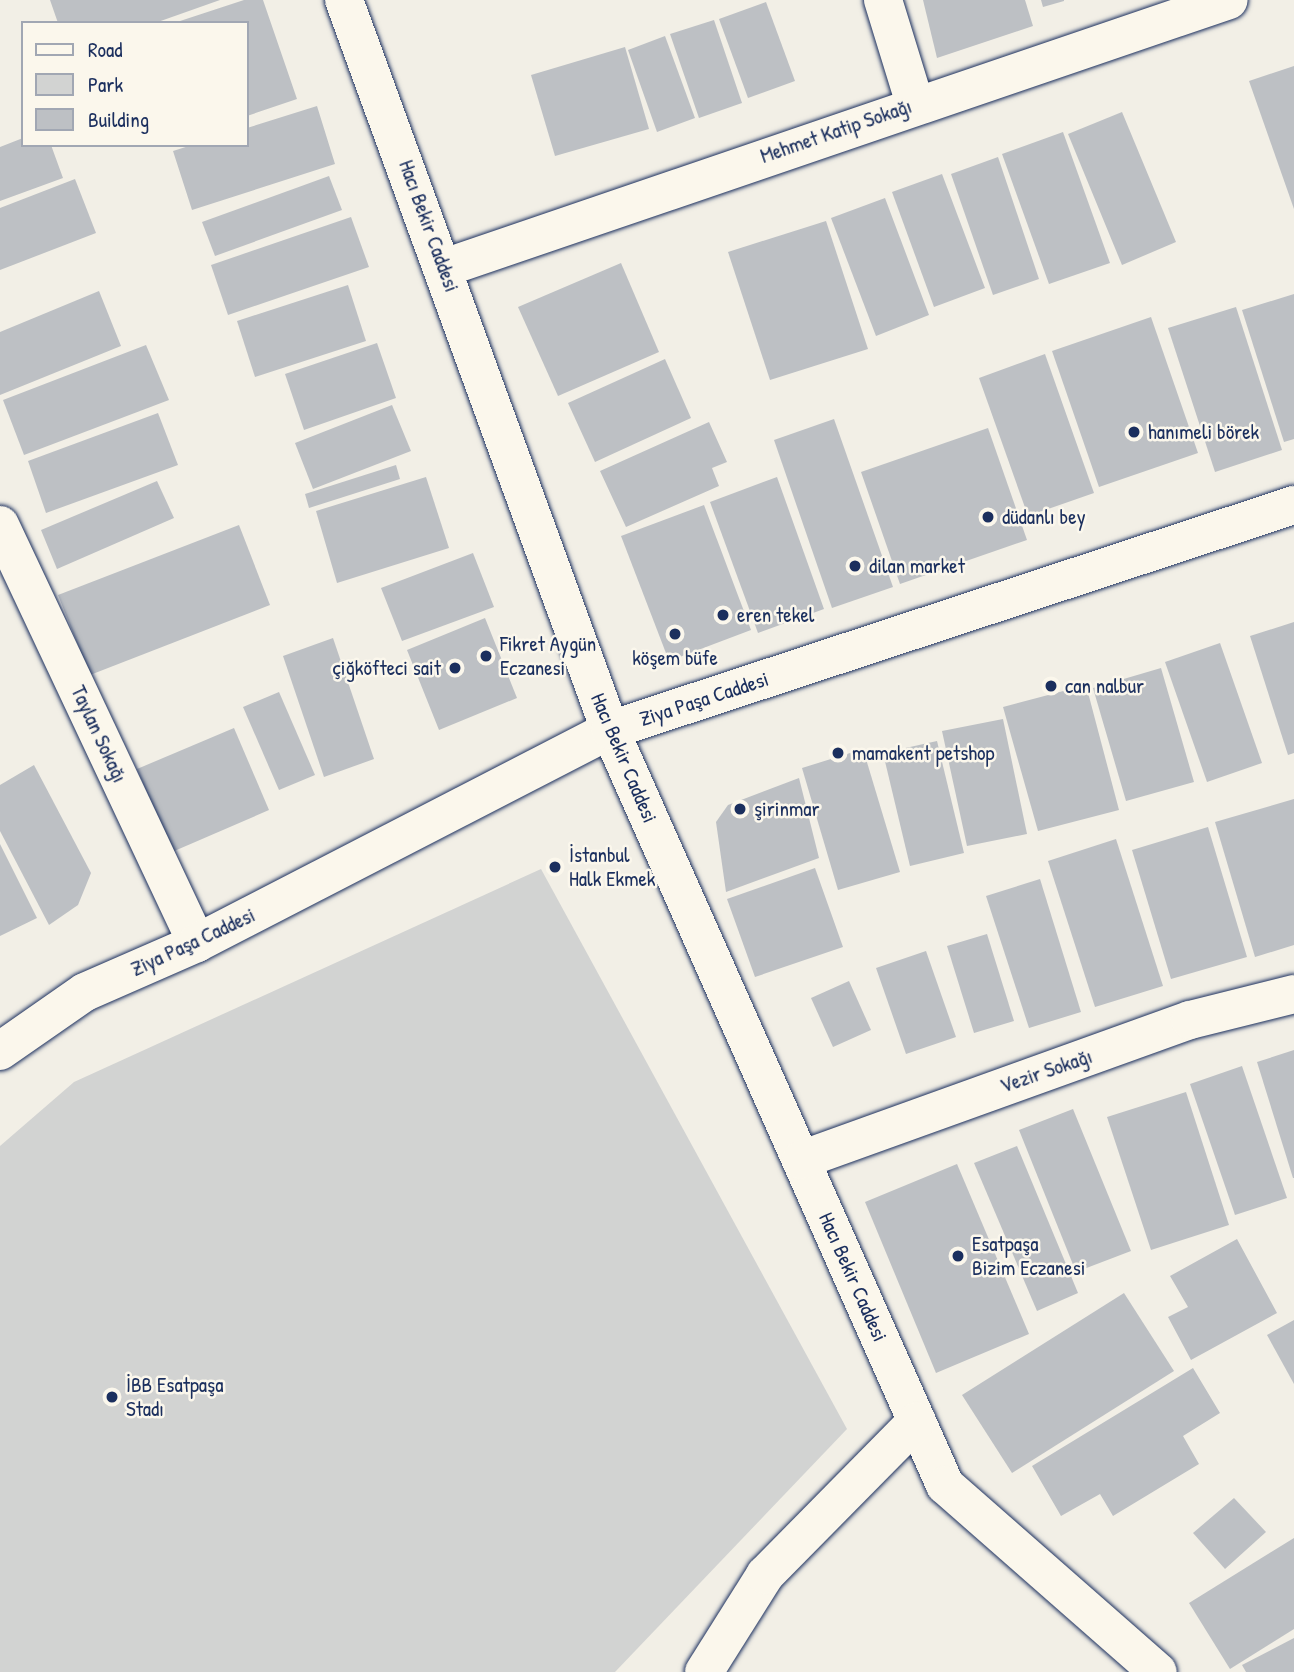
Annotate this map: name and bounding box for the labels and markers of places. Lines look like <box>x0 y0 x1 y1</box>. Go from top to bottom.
place label: hanımeli börek <box>1148 419 1259 445</box>
marker: hanımeli börek <box>1126 424 1142 440</box>
place label: düdanlı bey <box>1002 504 1086 530</box>
marker: düdanlı bey <box>980 509 996 525</box>
place label: dilan market <box>869 553 965 579</box>
marker: dilan market <box>847 558 863 574</box>
place label: eren tekel <box>737 602 814 628</box>
marker: eren tekel <box>715 607 731 623</box>
marker: köşem büfe <box>667 626 683 642</box>
place label: Fikret Aygün Eczanesi <box>500 631 596 681</box>
place label: köşem büfe <box>632 645 718 671</box>
marker: Fikret Aygün Eczanesi <box>478 648 494 664</box>
place label: çiğköfteci sait <box>333 655 441 681</box>
marker: çiğköfteci sait <box>447 660 463 676</box>
place label: can nalbur <box>1065 673 1144 699</box>
marker: can nalbur <box>1043 678 1059 694</box>
place label: mamakent petshop <box>852 740 995 766</box>
marker: mamakent petshop <box>830 745 846 761</box>
place label: şirinmar <box>754 796 820 822</box>
marker: şirinmar <box>732 801 748 817</box>
place label: İstanbul Halk Ekmek <box>569 842 656 892</box>
marker: İstanbul Halk Ekmek <box>547 859 563 875</box>
place label: Esatpaşa Bizim Eczanesi <box>972 1231 1085 1281</box>
marker: Esatpaşa Bizim Eczanesi <box>950 1248 966 1264</box>
place label: İBB Esatpaşa Stadı <box>126 1372 223 1422</box>
marker: İBB Esatpaşa Stadı <box>104 1389 120 1405</box>

